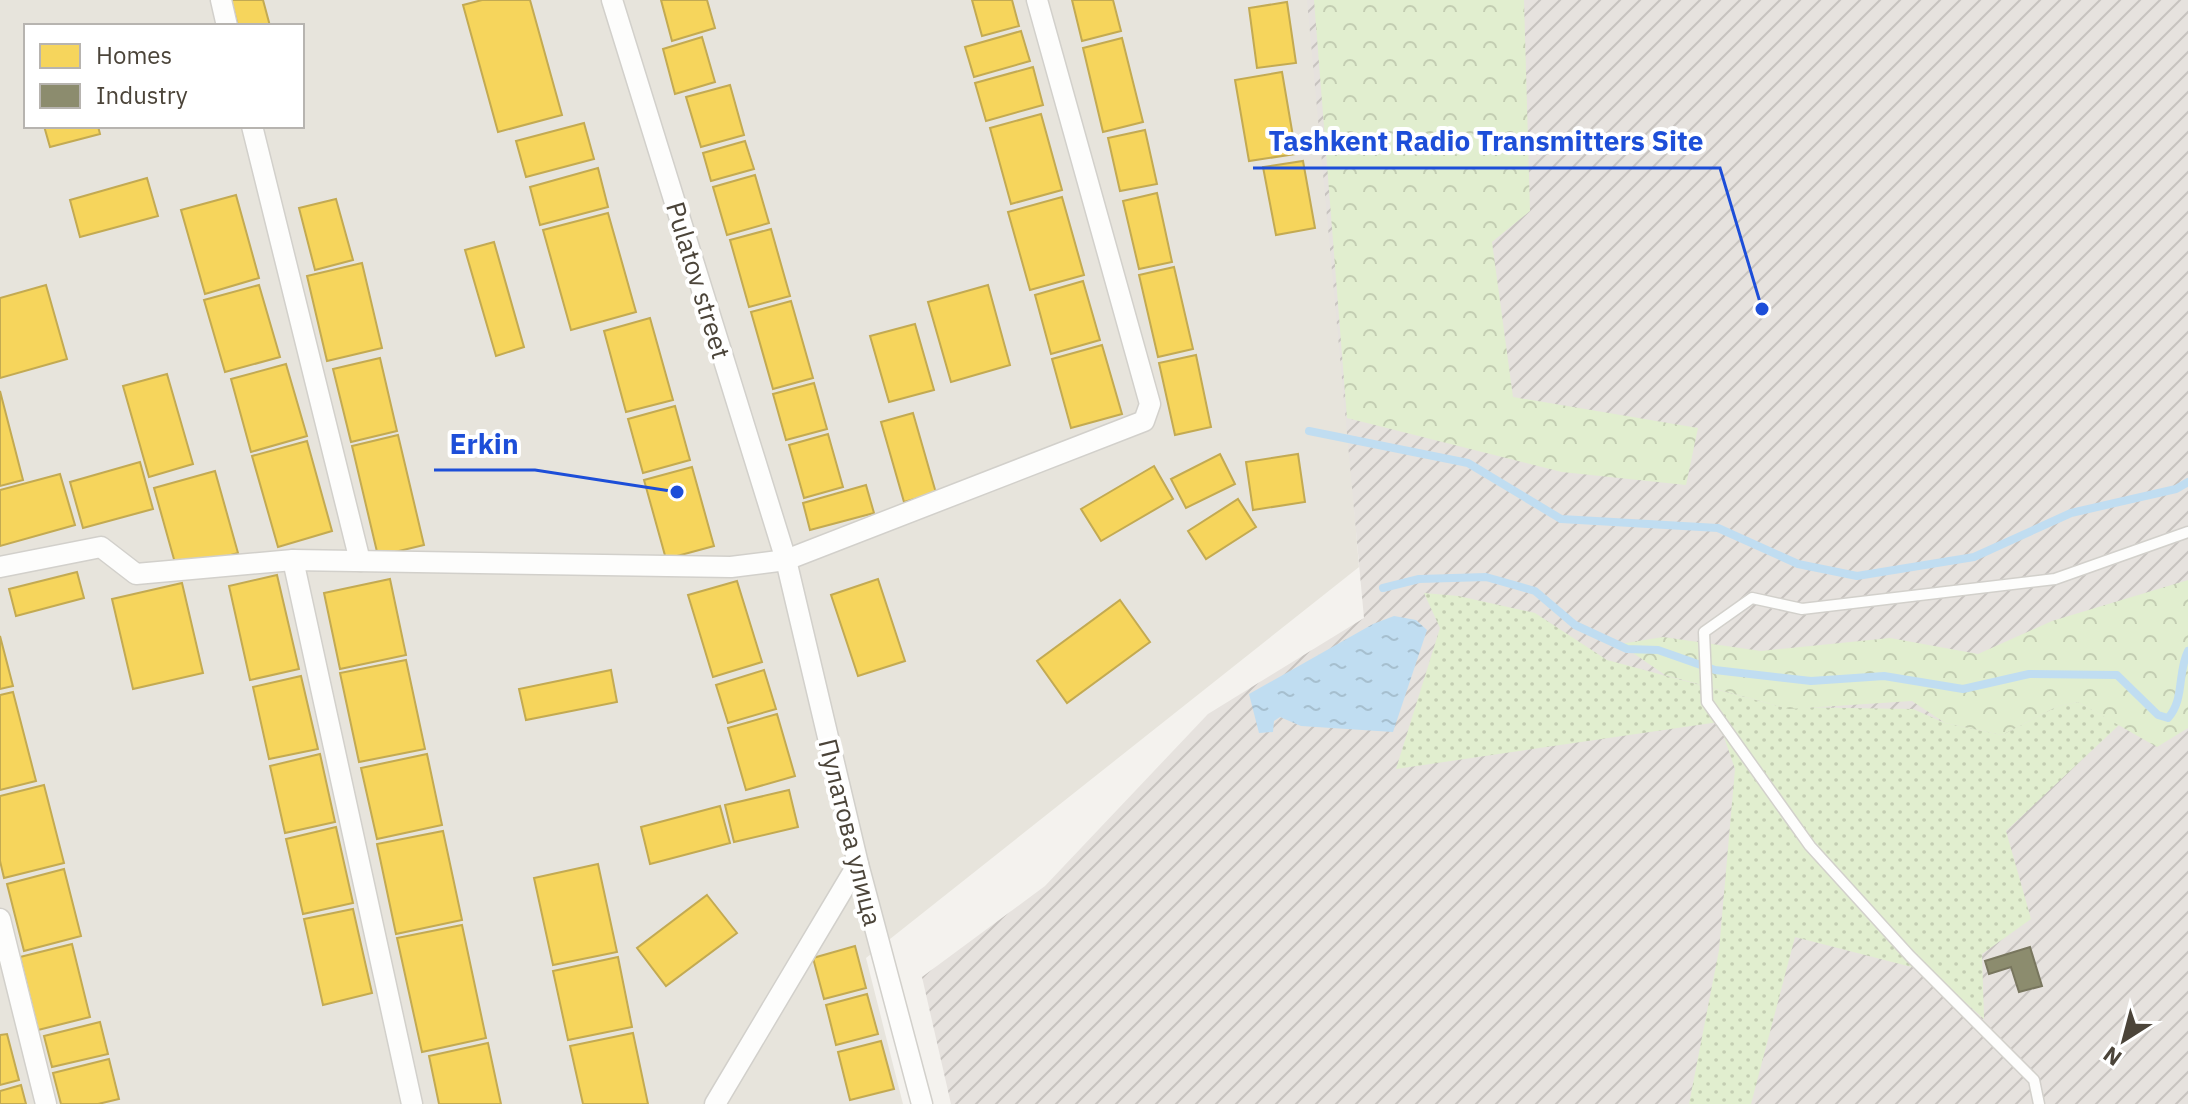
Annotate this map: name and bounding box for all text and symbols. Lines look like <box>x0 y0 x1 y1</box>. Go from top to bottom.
legend <box>24 24 304 128</box>
text: Homes <box>96 39 172 71</box>
text: Industry <box>96 79 188 111</box>
callout: Tashkent Radio Transmitters Site <box>1253 116 1720 168</box>
text: Tashkent Radio Transmitters Site <box>1269 122 1703 159</box>
street label: Pulatov street <box>659 197 739 363</box>
callout: Erkin <box>434 418 535 470</box>
text: Erkin <box>449 425 519 462</box>
street label: Пулатова улица <box>811 735 891 929</box>
north arrow <box>2084 1000 2164 1080</box>
text: N <box>2097 1040 2127 1073</box>

